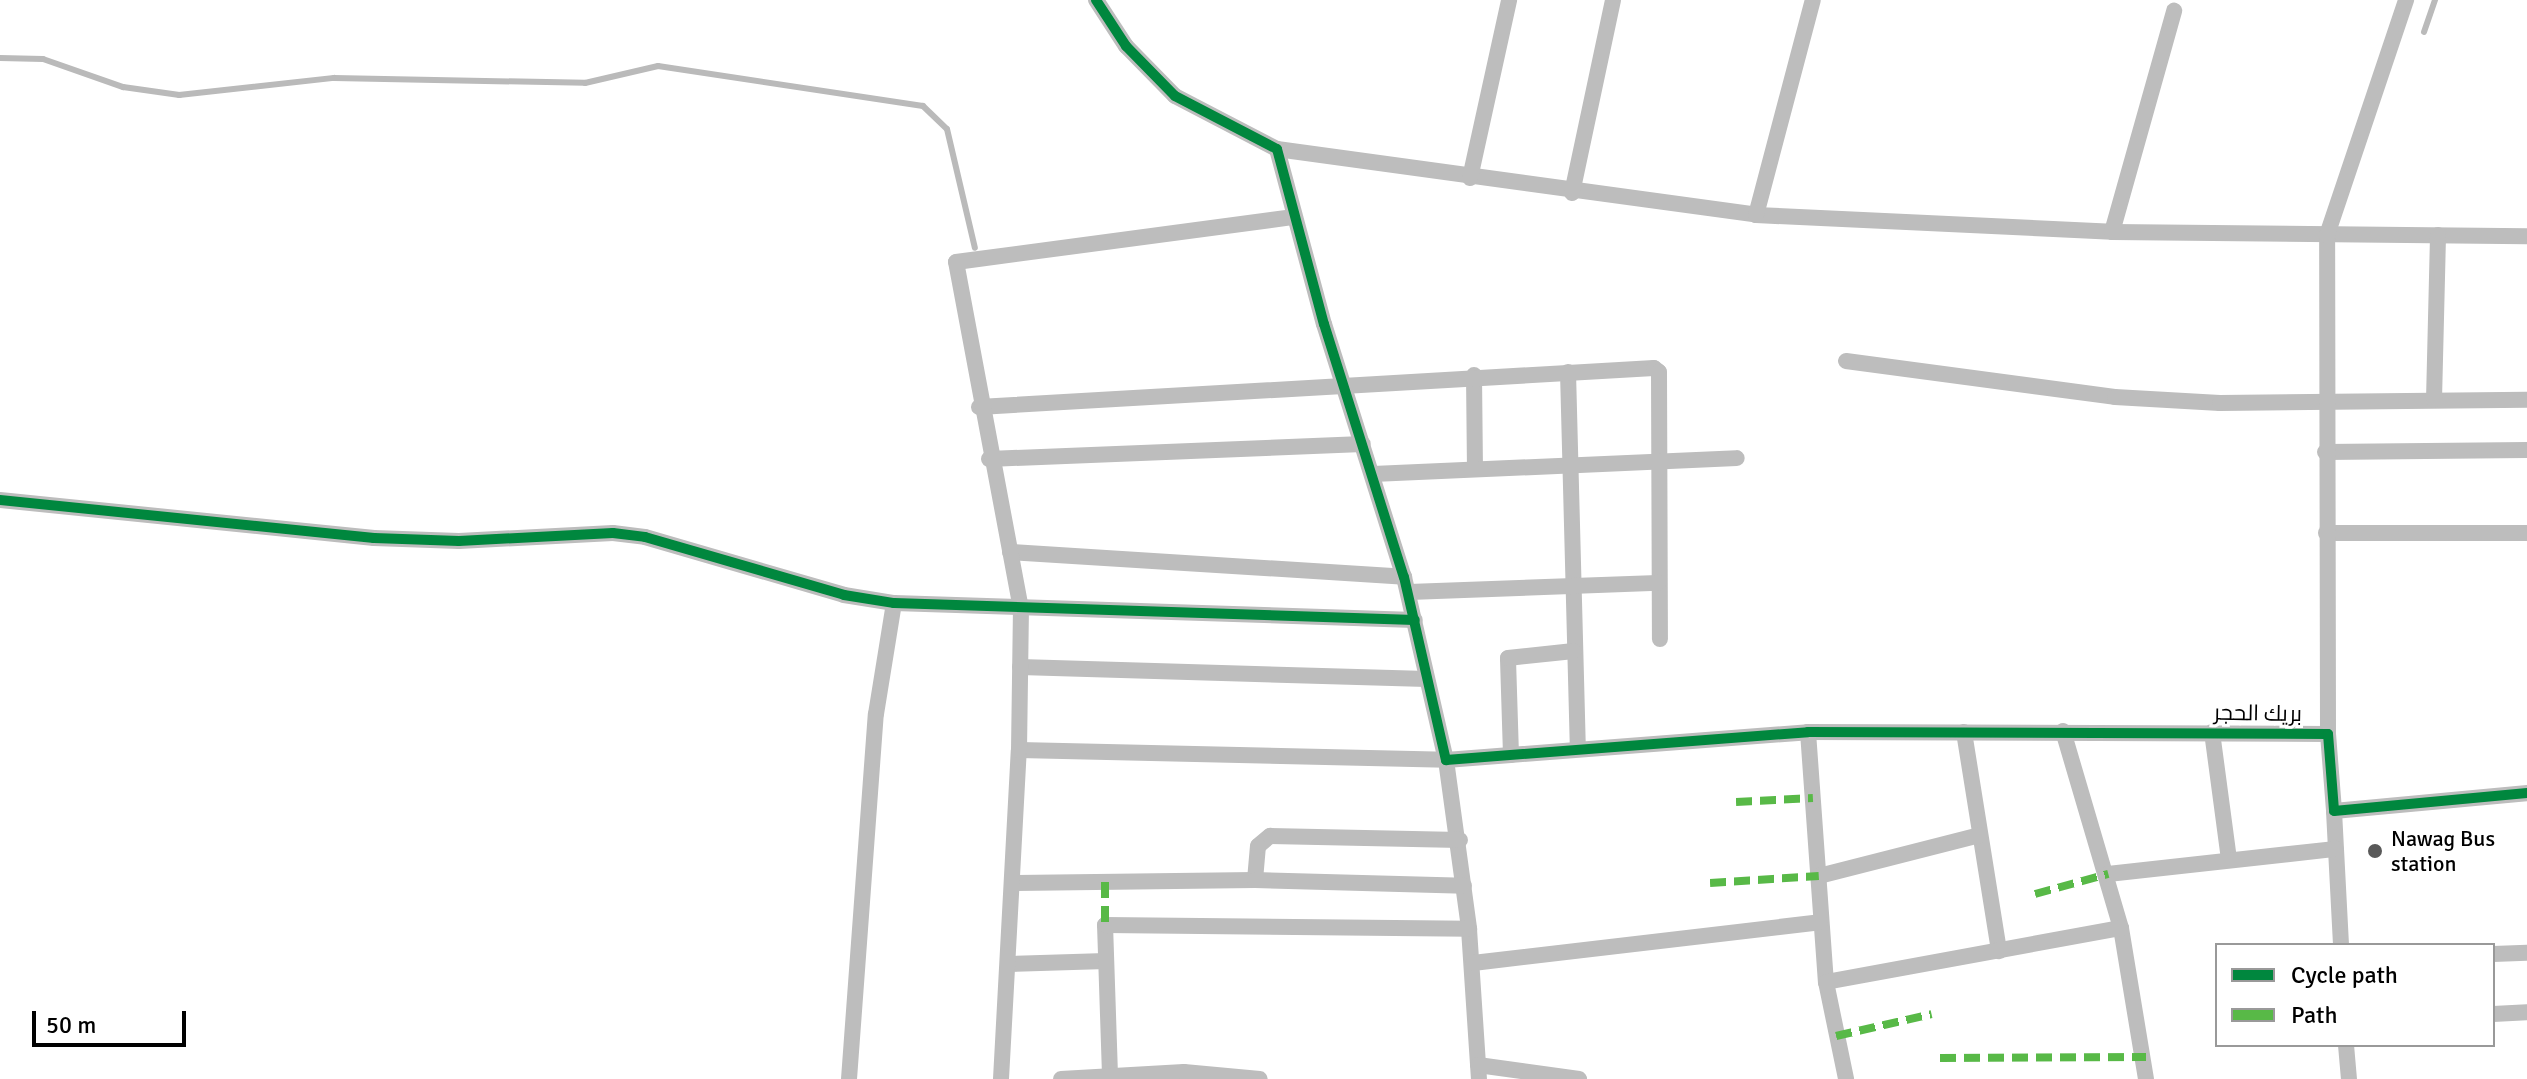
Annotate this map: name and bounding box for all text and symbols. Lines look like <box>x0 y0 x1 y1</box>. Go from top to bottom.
street label: بريك الحجر <box>2214 699 2302 727</box>
place label: Nawag Bus station <box>2391 825 2495 876</box>
marker: Nawag Bus station <box>2366 842 2384 860</box>
legend <box>2215 943 2495 1047</box>
text: Cycle path <box>2291 960 2398 990</box>
scale bar <box>36 995 190 1045</box>
text: Path <box>2291 1000 2337 1030</box>
text: 50 m <box>46 1010 96 1040</box>

